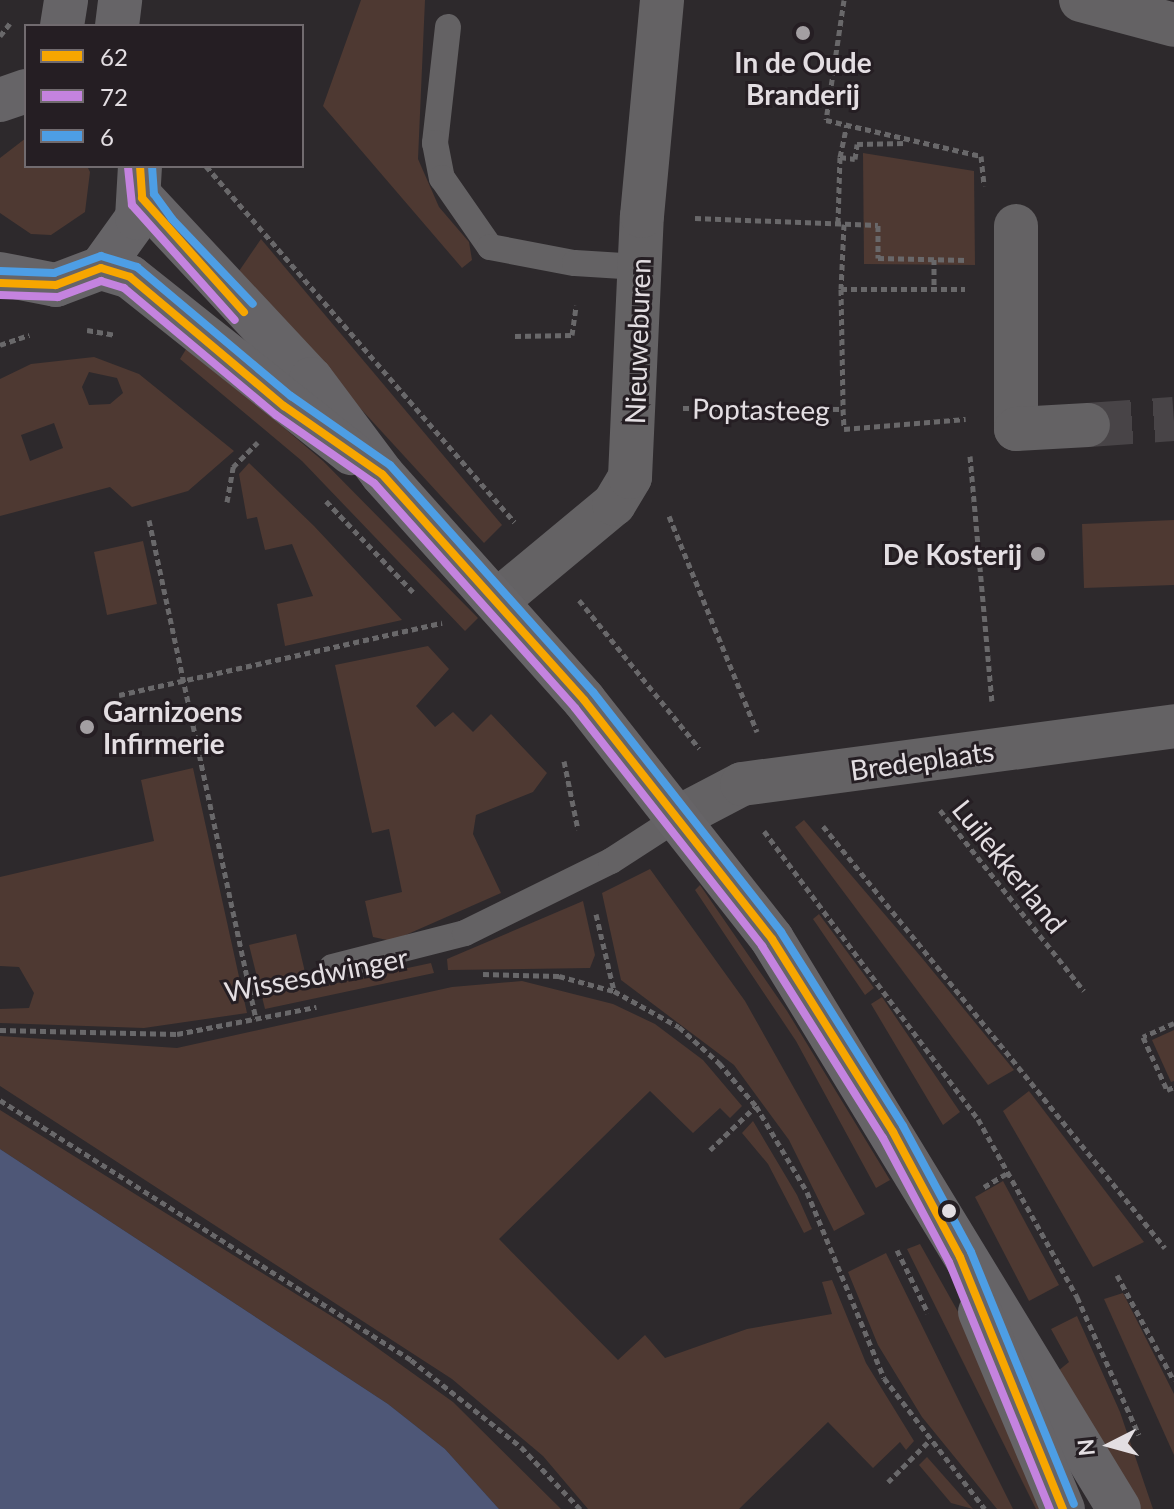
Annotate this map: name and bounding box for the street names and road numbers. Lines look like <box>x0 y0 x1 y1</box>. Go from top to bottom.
street label: Nieuweburen <box>617 257 657 425</box>
street label: Poptasteeg <box>692 391 830 427</box>
street label: Bredeplaats <box>848 733 996 787</box>
street label: Luilekkerland <box>946 793 1074 939</box>
street label: Wissesdwinger <box>221 940 411 1008</box>

